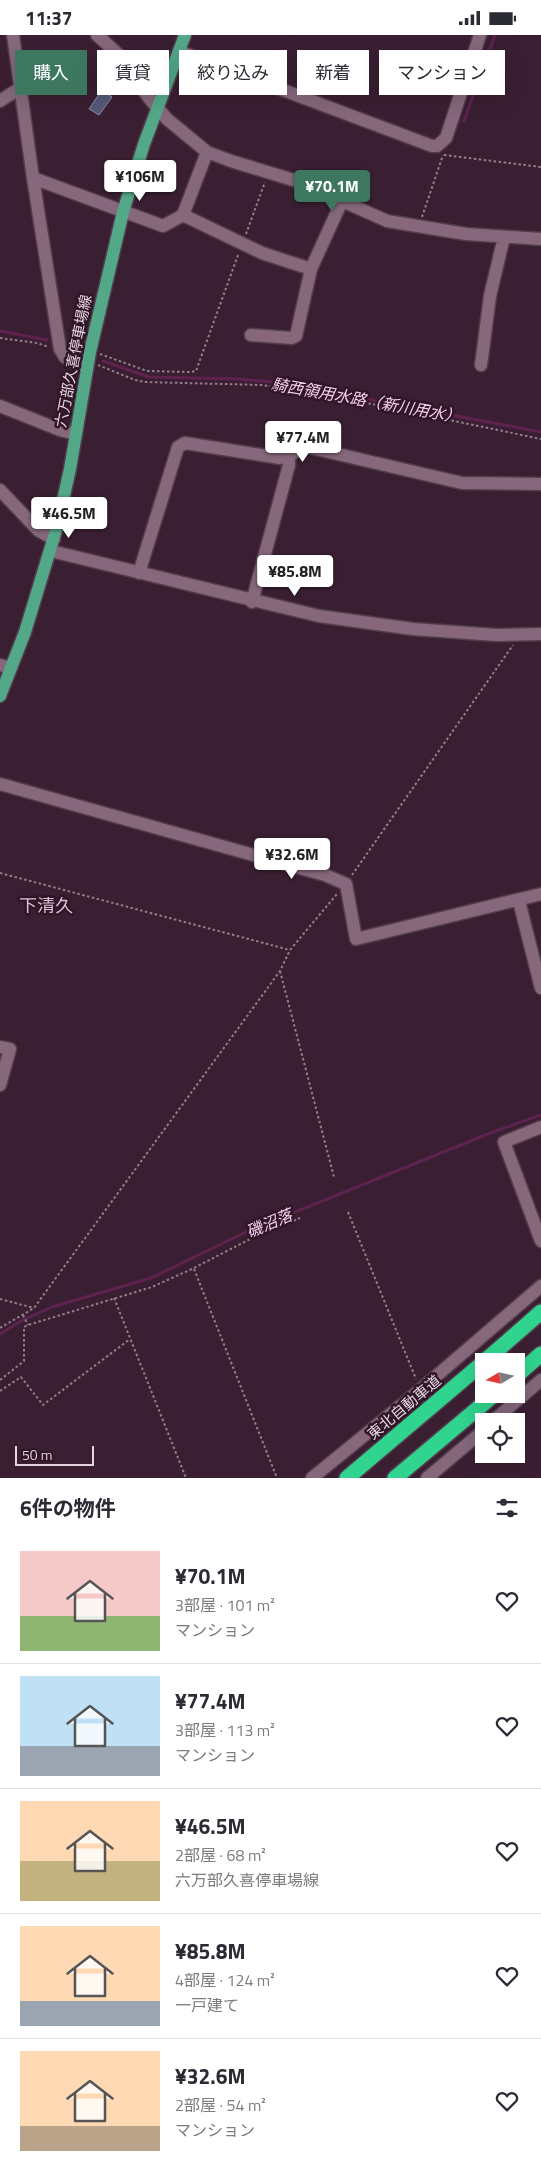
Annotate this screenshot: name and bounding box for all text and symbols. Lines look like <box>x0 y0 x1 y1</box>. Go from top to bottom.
text: 11:37 <box>25 3 72 32</box>
chip: 購入 <box>15 50 87 95</box>
chip: 賃貸 <box>97 50 169 95</box>
chip: 絞り込み <box>179 50 287 95</box>
chip: 新着 <box>297 50 369 95</box>
chip: マンション <box>379 50 505 95</box>
pin: ¥106M <box>105 159 175 202</box>
text: ¥106M <box>115 164 165 188</box>
pin: ¥70.1M <box>291 169 373 212</box>
text: ¥70.1M <box>305 174 359 198</box>
street label: 六万部久喜停車場線 <box>49 293 97 429</box>
water label: 騎西領用水路（新川用水） <box>269 372 463 428</box>
pin: ¥77.4M <box>262 421 344 463</box>
text: ¥77.4M <box>276 425 330 449</box>
pin: ¥46.5M <box>28 497 110 539</box>
text: ¥46.5M <box>42 501 96 525</box>
pin: ¥85.8M <box>254 555 336 597</box>
text: ¥85.8M <box>268 559 322 583</box>
pin: ¥32.6M <box>251 837 333 880</box>
text: ¥32.6M <box>265 842 319 866</box>
district label: 下清久 <box>19 892 73 919</box>
water label: 磯沼落 <box>242 1201 299 1243</box>
north arrow <box>475 1353 525 1403</box>
map controls <box>475 1353 525 1463</box>
street label: 東北自動車道 <box>362 1369 446 1445</box>
button: locate <box>475 1413 525 1463</box>
scale bar <box>15 1443 94 1466</box>
text: 50 m <box>22 1444 52 1465</box>
text: 6件の物件 <box>20 1492 116 1524</box>
icon: filters <box>493 1494 521 1522</box>
text: ¥70.1M <box>175 1560 245 1592</box>
icon: home <box>60 1571 120 1631</box>
icon: heart <box>493 1587 521 1615</box>
text: 3部屋 · 101 m² <box>175 1593 275 1617</box>
text: マンション <box>175 1618 255 1642</box>
text: ¥77.4M <box>175 1685 245 1717</box>
icon: home <box>60 1696 120 1756</box>
icon: heart <box>493 1712 521 1740</box>
text: 3部屋 · 113 m² <box>175 1718 275 1742</box>
text: マンション <box>175 1743 255 1767</box>
text: ¥46.5M <box>175 1810 245 1842</box>
icon: home <box>60 1821 120 1881</box>
icon: heart <box>493 1837 521 1865</box>
text: 2部屋 · 68 m² <box>175 1843 266 1867</box>
text: 六万部久喜停車場線 <box>175 1868 319 1892</box>
text: ¥85.8M <box>175 1935 245 1967</box>
icon: home <box>60 1946 120 2006</box>
icon: heart <box>493 1962 521 1990</box>
text: 4部屋 · 124 m² <box>175 1968 275 1992</box>
text: 一戸建て <box>175 1993 239 2017</box>
text: ¥32.6M <box>175 2060 245 2092</box>
icon: home <box>60 2071 120 2131</box>
icon: heart <box>493 2087 521 2115</box>
text: 2部屋 · 54 m² <box>175 2093 266 2117</box>
text: マンション <box>175 2118 255 2142</box>

